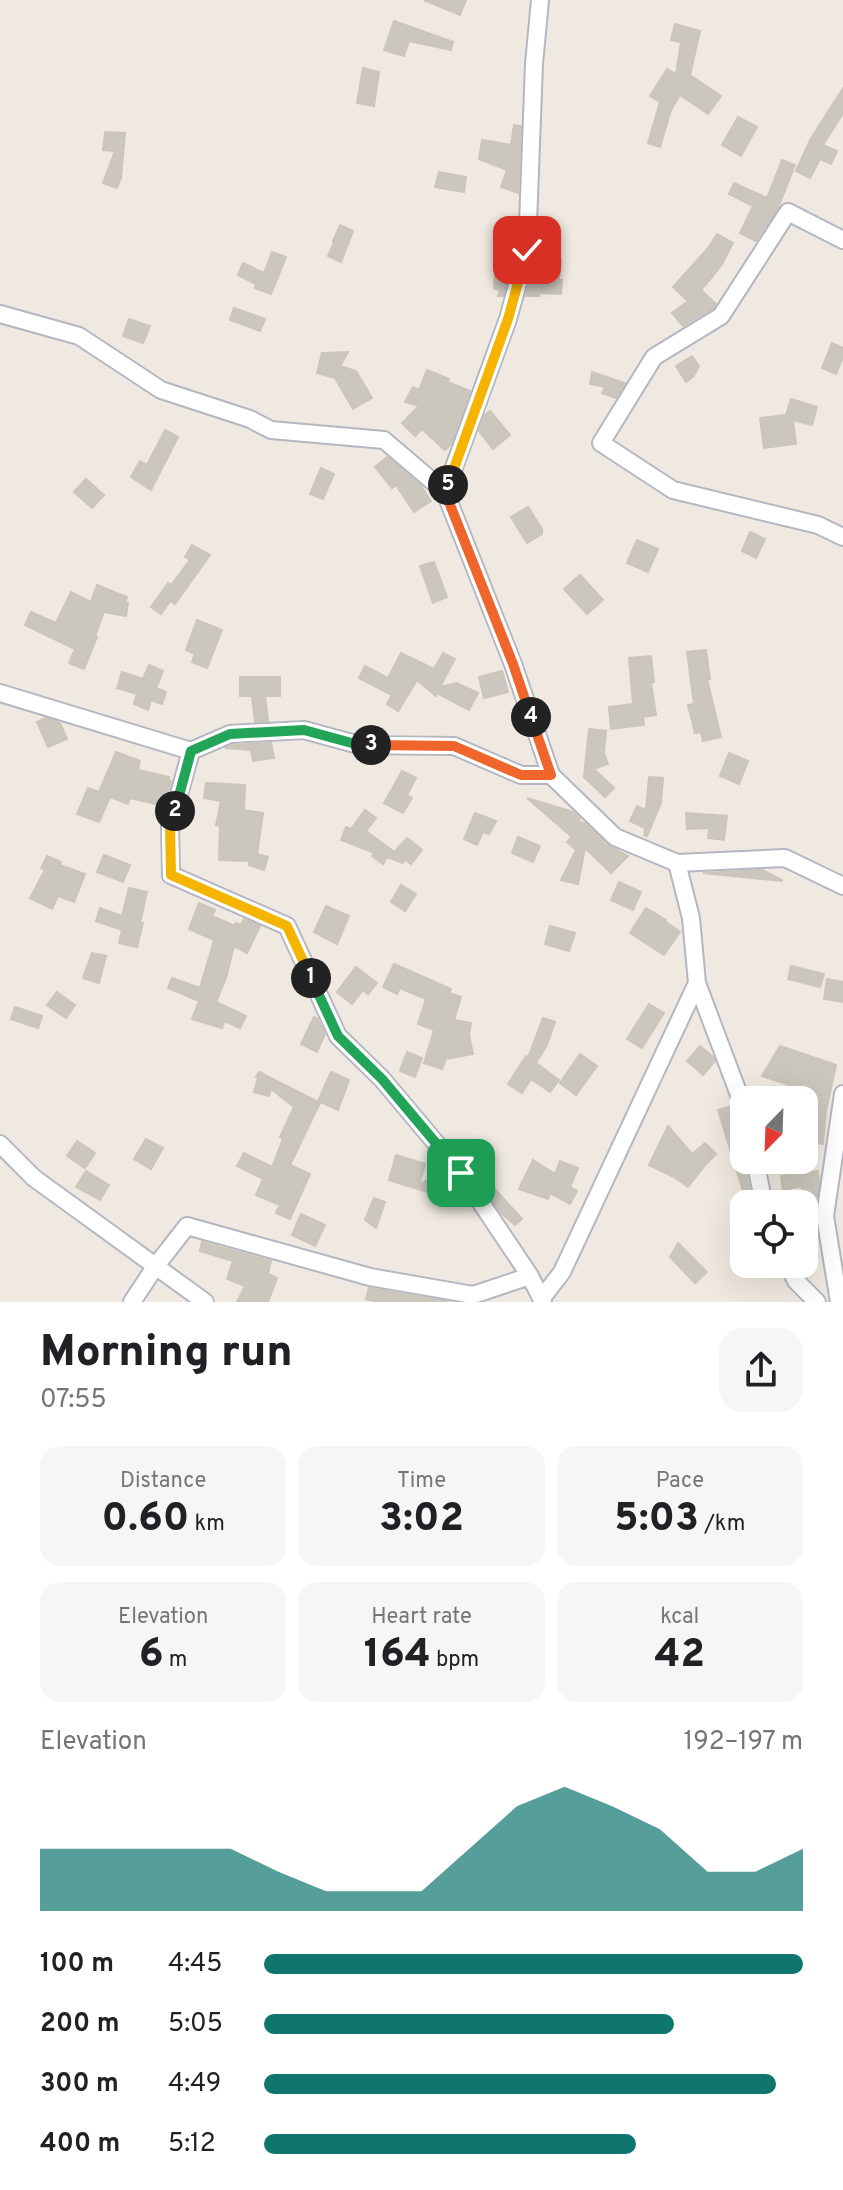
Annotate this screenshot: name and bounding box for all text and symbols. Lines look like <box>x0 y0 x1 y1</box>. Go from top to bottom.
pin <box>493 216 561 284</box>
icon: check <box>505 228 549 272</box>
pin: 5 <box>428 465 468 505</box>
text: 5 <box>441 471 455 498</box>
pin: 4 <box>511 697 551 737</box>
text: 4 <box>524 703 538 730</box>
pin: 3 <box>351 725 391 765</box>
text: 3 <box>364 731 378 758</box>
pin: 2 <box>155 791 195 831</box>
text: 2 <box>168 797 182 824</box>
pin: 1 <box>291 958 331 998</box>
text: 1 <box>307 964 315 991</box>
north arrow <box>730 1086 818 1174</box>
map controls <box>730 1086 818 1278</box>
pin <box>427 1139 495 1207</box>
icon: arrive <box>439 1151 483 1195</box>
button: locate <box>730 1190 818 1278</box>
text: Morning run <box>40 1326 293 1382</box>
button: share <box>719 1328 803 1412</box>
text: 07:55 <box>40 1384 107 1417</box>
text: Distance <box>120 1468 206 1495</box>
text: Time <box>397 1468 446 1495</box>
text: Pace <box>656 1468 704 1495</box>
text: 0.60 <box>101 1495 189 1545</box>
text: 3:02 <box>379 1495 464 1545</box>
text: 5:03 <box>614 1495 699 1545</box>
text: km <box>189 1511 225 1538</box>
text: /km <box>699 1511 745 1538</box>
text: Elevation <box>118 1604 208 1631</box>
text: Heart rate <box>371 1604 472 1631</box>
text: kcal <box>660 1604 699 1631</box>
text: 6 <box>139 1631 164 1681</box>
text: 164 <box>364 1631 431 1681</box>
text: 42 <box>655 1631 705 1681</box>
text: m <box>164 1647 187 1674</box>
text: bpm <box>431 1647 479 1674</box>
text: Elevation <box>40 1726 147 1759</box>
text: 192–197 m <box>684 1726 803 1759</box>
text: 100 m <box>40 1948 114 1981</box>
text: 4:45 <box>168 1948 222 1981</box>
text: 200 m <box>40 2008 119 2041</box>
text: 5:05 <box>168 2008 223 2041</box>
text: 300 m <box>40 2068 119 2101</box>
text: 4:49 <box>168 2068 221 2101</box>
text: 400 m <box>40 2128 120 2161</box>
text: 5:12 <box>168 2128 216 2161</box>

